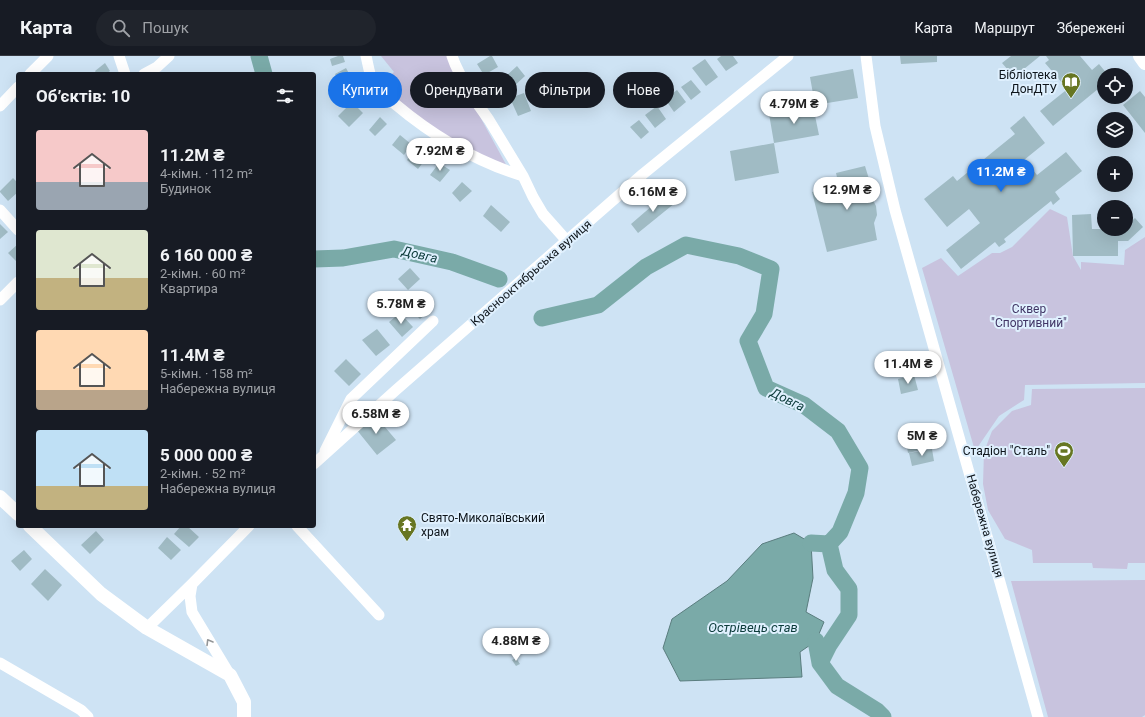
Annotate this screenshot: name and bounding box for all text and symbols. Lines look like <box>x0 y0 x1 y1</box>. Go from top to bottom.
search box <box>96 10 376 46</box>
text: Карта <box>20 16 72 39</box>
icon: search <box>110 17 132 39</box>
text: Пошук <box>142 19 189 37</box>
text: Карта <box>914 20 953 36</box>
text: Маршрут <box>975 20 1035 36</box>
text: Збережені <box>1057 20 1125 36</box>
place label: Бібліотека ДонДТУ <box>999 68 1057 96</box>
map controls <box>1097 68 1133 236</box>
button: locate <box>1097 68 1133 104</box>
library icon: Бібліотека ДонДТУ <box>1060 71 1082 99</box>
chip: Купити <box>328 72 402 108</box>
chip: Орендувати <box>410 72 517 108</box>
chip: Фільтри <box>525 72 605 108</box>
chip: Нове <box>613 72 674 108</box>
icon: filters <box>274 85 296 107</box>
text: Об’єктів: 10 <box>36 86 130 106</box>
pin: 4.79M ₴ <box>757 91 831 125</box>
text: 4.79M ₴ <box>769 96 819 111</box>
button: layers <box>1097 112 1133 148</box>
pin: 7.92M ₴ <box>403 138 477 172</box>
text: 7.92M ₴ <box>415 143 465 158</box>
text: 11.2M ₴ <box>160 145 225 165</box>
icon: home <box>68 146 116 194</box>
button: + <box>1097 156 1133 192</box>
pin: 11.2M ₴ <box>964 159 1038 193</box>
text: 11.2M ₴ <box>976 164 1026 179</box>
text: 4-кімн. · 112 m² <box>160 166 253 181</box>
pin: 12.9M ₴ <box>810 177 884 211</box>
pin: 6.16M ₴ <box>616 179 690 213</box>
text: Будинок <box>160 181 211 196</box>
text: 12.9M ₴ <box>822 182 872 197</box>
text: 6.16M ₴ <box>628 184 678 199</box>
button: − <box>1097 200 1133 236</box>
street label: Краснооктябрьська вулиця <box>468 217 594 329</box>
water label: Довга <box>400 243 439 266</box>
text: 6 160 000 ₴ <box>160 245 252 265</box>
icon: home <box>68 246 116 294</box>
text: 2-кімн. · 60 m² <box>160 266 246 281</box>
text: Квартира <box>160 281 218 296</box>
pin: 5.78M ₴ <box>364 291 438 325</box>
text: 5.78M ₴ <box>376 296 426 311</box>
park label: Сквер "Спортивний" <box>991 302 1067 330</box>
text: 11.4M ₴ <box>160 345 225 365</box>
icon: home <box>68 346 116 394</box>
pin: 11.4M ₴ <box>871 351 945 385</box>
text: 11.4M ₴ <box>883 356 933 371</box>
text: 5-кімн. · 158 m² <box>160 366 253 381</box>
text: Набережна вулиця <box>160 381 276 396</box>
water label: Довга <box>767 384 807 414</box>
pin: 6.58M ₴ <box>339 401 413 435</box>
text: 6.58M ₴ <box>351 406 401 421</box>
pin: 5M ₴ <box>898 423 946 457</box>
text: 5M ₴ <box>907 428 937 443</box>
sports icon: Стадіон "Сталь" <box>1053 440 1075 468</box>
place label: Стадіон "Сталь" <box>963 444 1050 458</box>
text: 5 000 000 ₴ <box>160 445 252 465</box>
icon: home <box>68 446 116 494</box>
text: 2-кімн. · 52 m² <box>160 466 246 481</box>
street label: Набережна вулиця <box>964 473 1006 579</box>
text: Набережна вулиця <box>160 481 276 496</box>
place label: Свято-Миколаївський храм <box>421 511 545 539</box>
temple icon: Свято-Миколаївський храм <box>396 514 418 542</box>
water label: Острівець став <box>708 620 798 635</box>
pin: 4.88M ₴ <box>479 628 553 662</box>
text: 4.88M ₴ <box>491 633 541 648</box>
one-way arrow <box>207 639 214 646</box>

